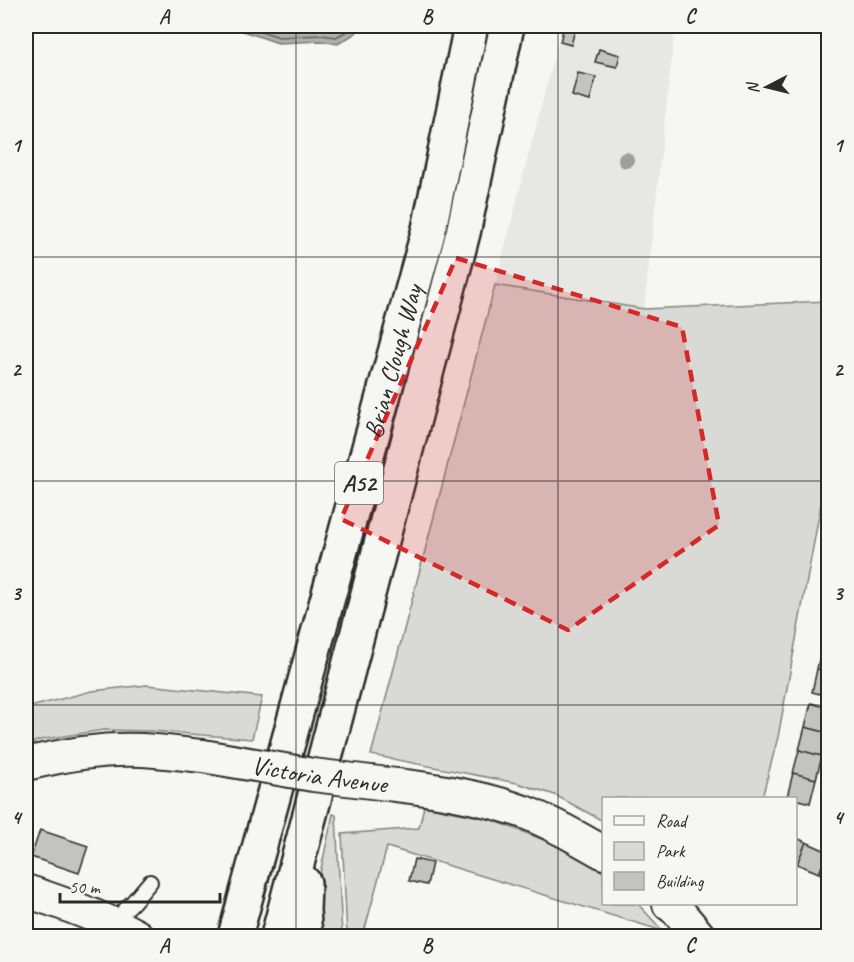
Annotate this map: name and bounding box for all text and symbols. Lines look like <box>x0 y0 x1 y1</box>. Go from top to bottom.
text: A <box>159 4 171 29</box>
text: B <box>422 4 434 29</box>
text: C <box>685 4 697 29</box>
north arrow <box>737 57 797 117</box>
text: N <box>742 80 764 95</box>
text: 1 <box>12 133 23 158</box>
text: 1 <box>834 133 845 158</box>
street label: Brian Clough Way <box>356 279 430 442</box>
text: 2 <box>12 357 23 382</box>
text: 2 <box>834 357 845 382</box>
road number: A52 <box>335 462 383 504</box>
text: 3 <box>12 581 23 606</box>
text: 3 <box>834 581 845 606</box>
street label: Victoria Avenue <box>249 748 392 801</box>
legend <box>602 797 797 905</box>
text: 4 <box>12 805 24 830</box>
text: 4 <box>834 805 846 830</box>
text: Road <box>656 810 689 832</box>
text: Park <box>656 840 686 862</box>
scale bar <box>60 866 220 904</box>
text: Building <box>656 870 705 892</box>
text: 50 m <box>69 876 102 898</box>
text: A <box>159 933 171 958</box>
text: B <box>422 933 434 958</box>
text: C <box>685 933 697 958</box>

